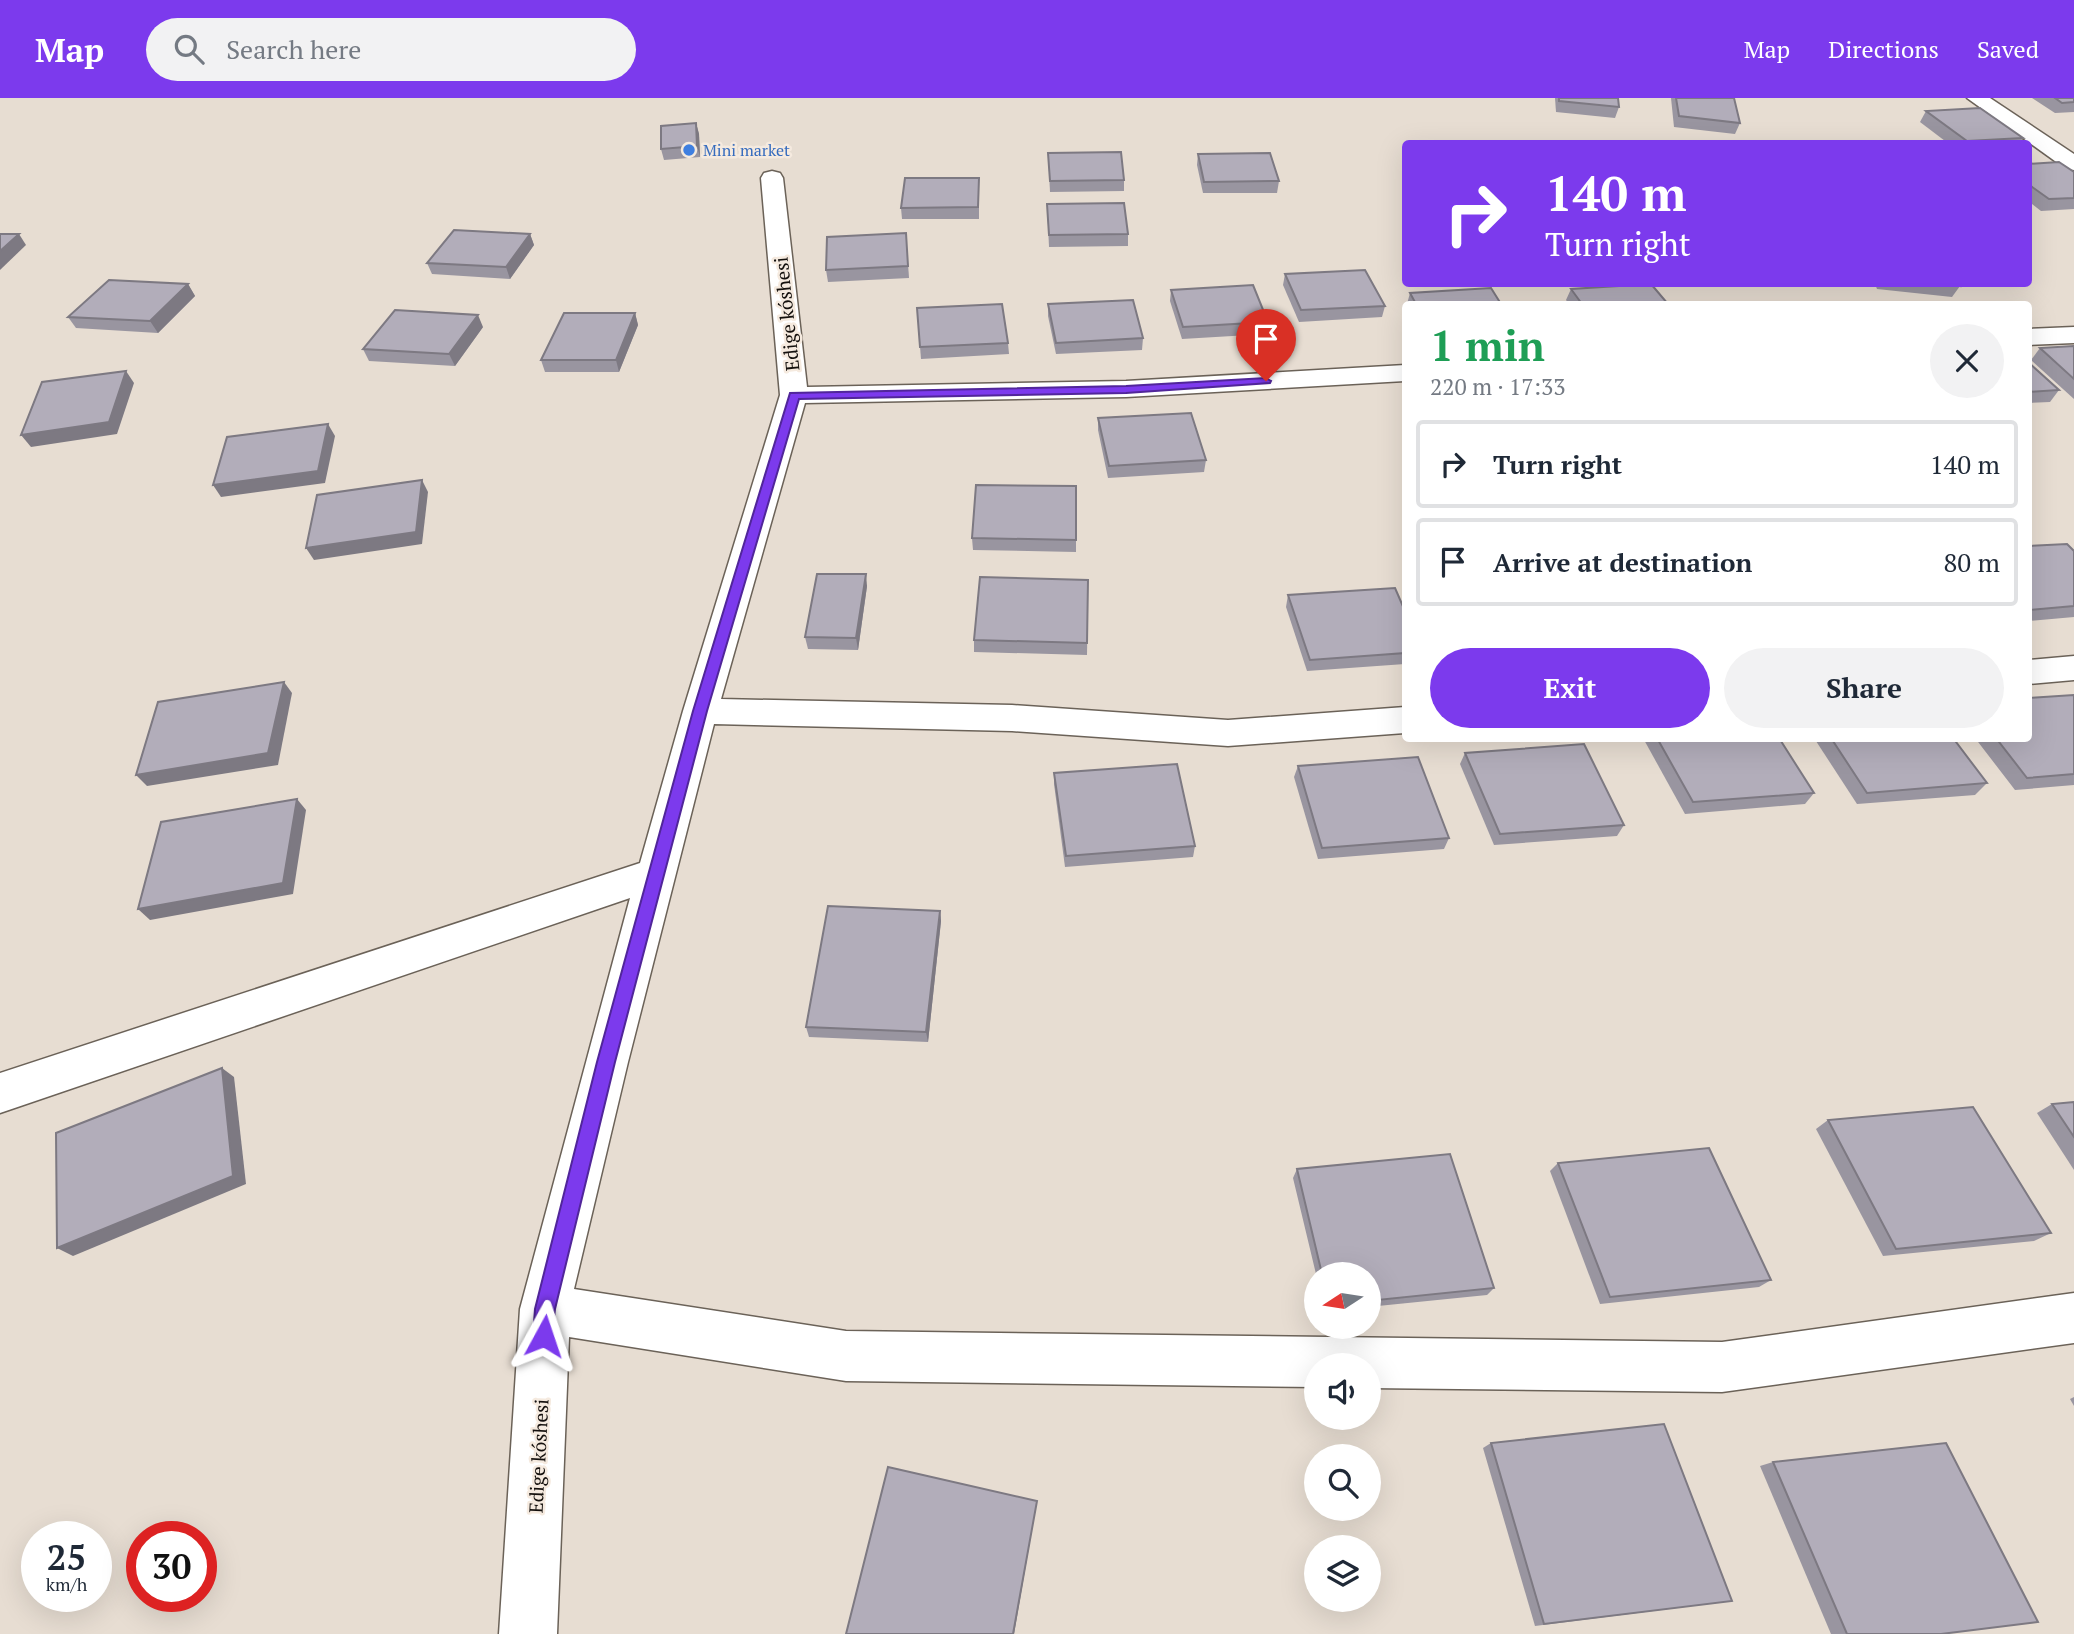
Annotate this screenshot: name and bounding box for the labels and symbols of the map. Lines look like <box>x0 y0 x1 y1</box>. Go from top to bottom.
place label: Mini market <box>703 139 790 161</box>
marker: Mini market <box>681 142 697 158</box>
street label: Edige kóshesi <box>768 256 804 372</box>
pin <box>1236 309 1296 381</box>
north arrow <box>1304 1262 1381 1339</box>
position arrow <box>507 1299 581 1373</box>
street label: Edige kóshesi <box>523 1398 553 1514</box>
speed limit sign: 30 <box>126 1521 217 1612</box>

